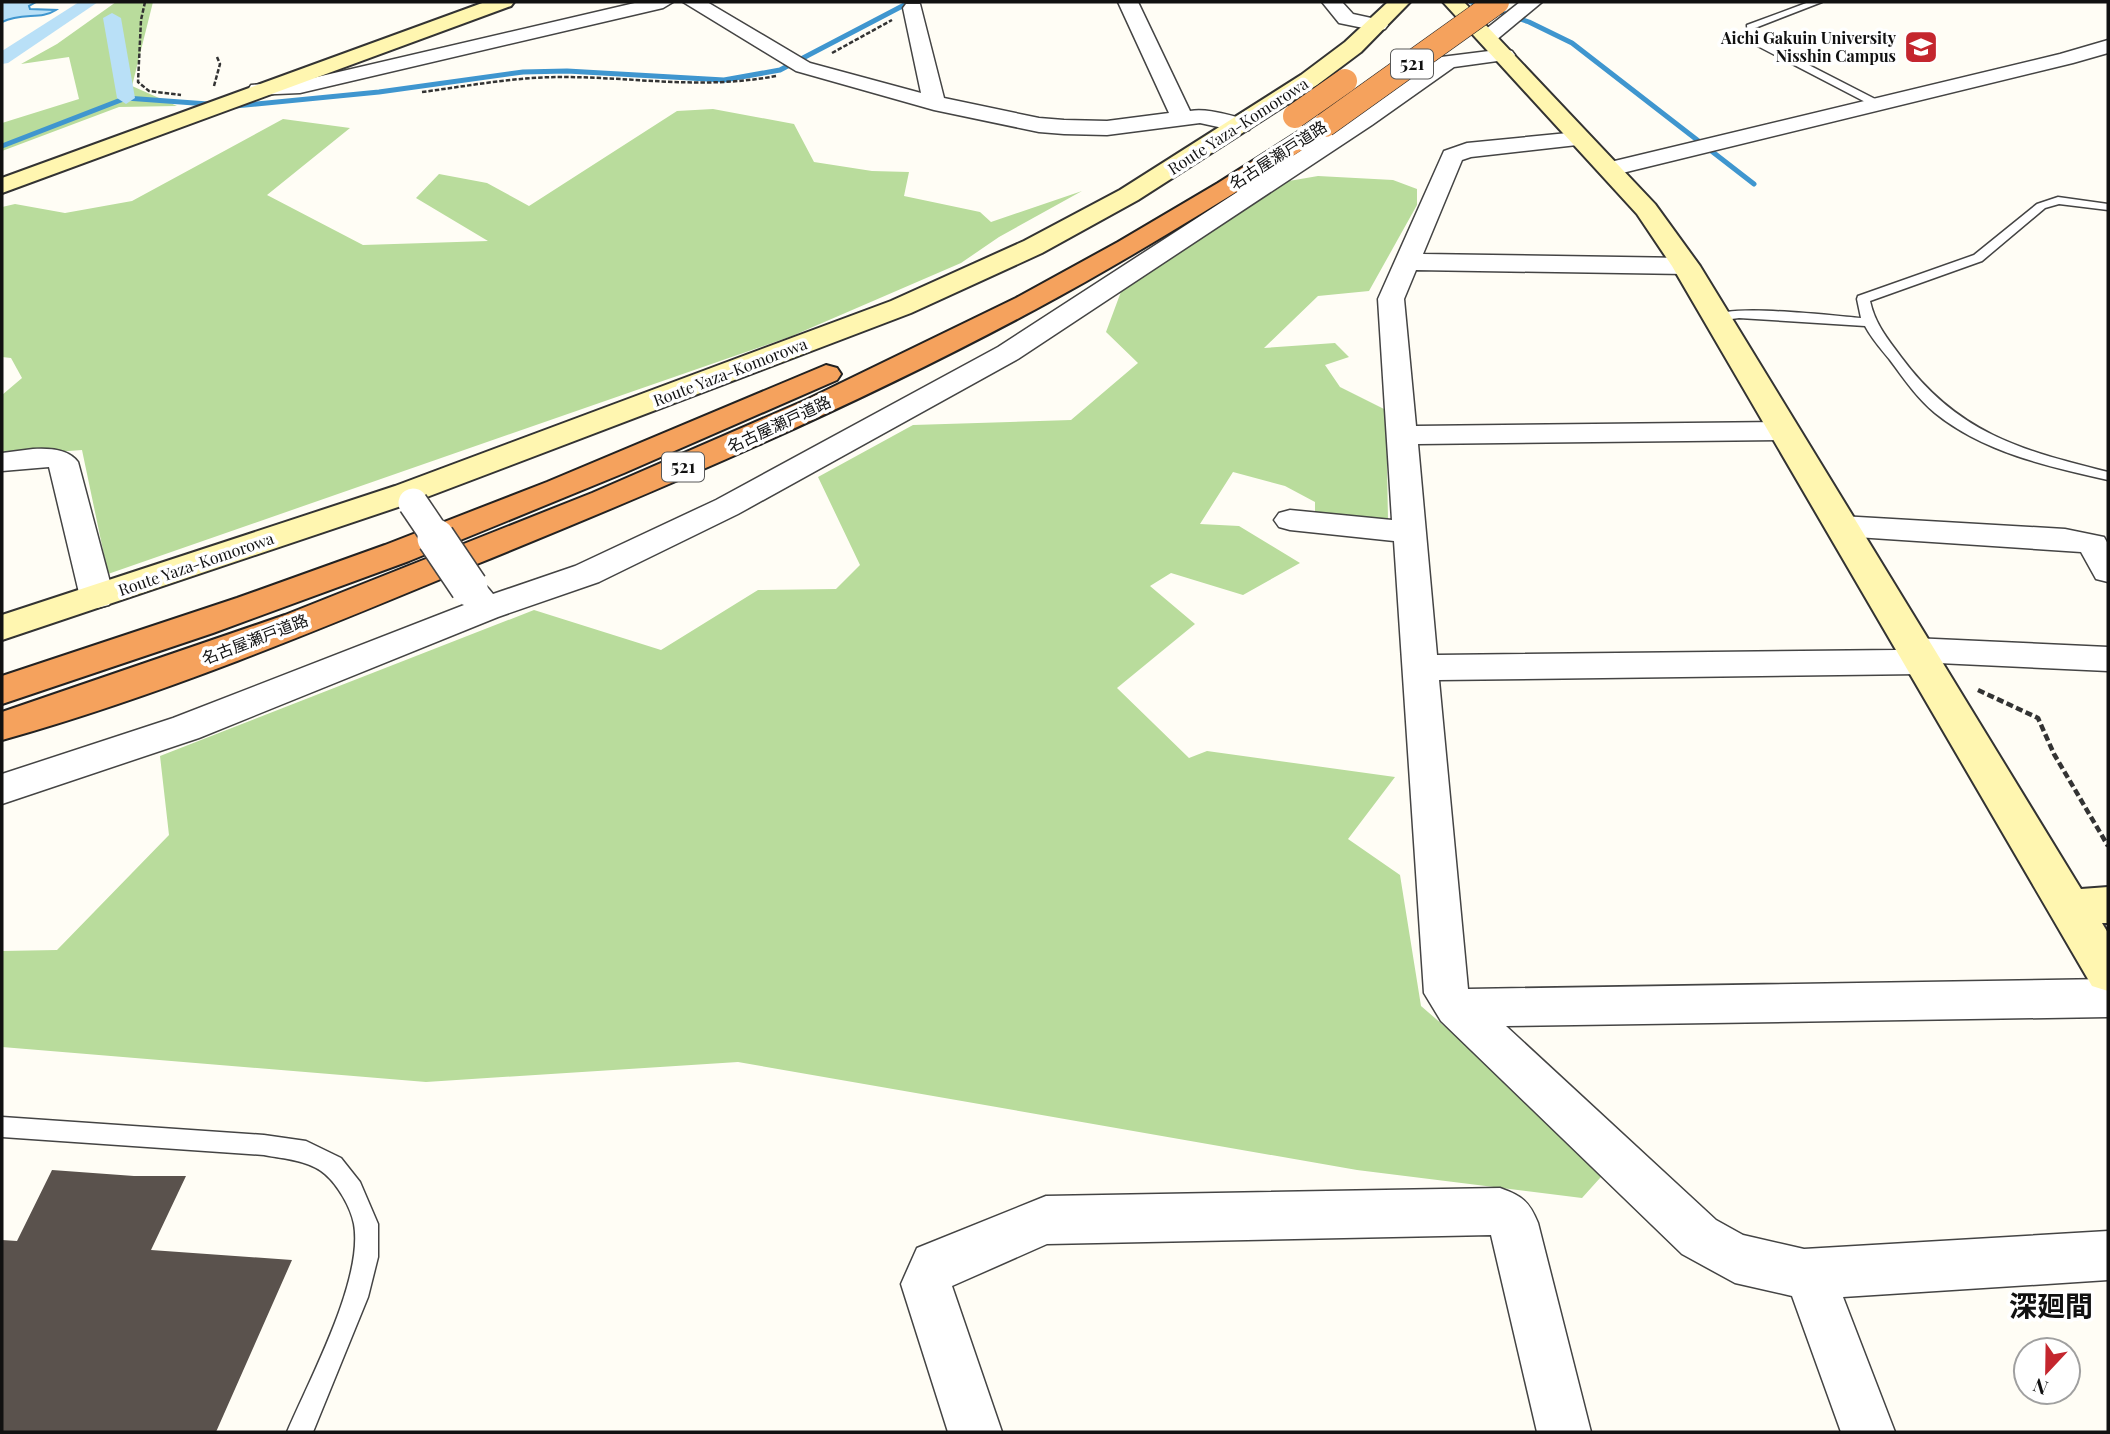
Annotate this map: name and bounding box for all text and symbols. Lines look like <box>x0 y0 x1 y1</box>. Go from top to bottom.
place label: Aichi Gakuin University Nisshin Campus <box>1720 27 1897 66</box>
school or university icon: Aichi Gakuin University Nisshin Campus <box>1902 28 1940 66</box>
road number: 521 <box>1391 50 1433 78</box>
street label: Route Yaza-Komorowa <box>1164 72 1312 179</box>
street label: 名古屋瀬戸道路 <box>1225 115 1330 194</box>
street label: Route Yaza-Komorowa <box>650 332 810 411</box>
street label: 名古屋瀬戸道路 <box>724 390 834 457</box>
road number: 521 <box>662 452 704 481</box>
street label: Route Yaza-Komorowa <box>115 527 276 600</box>
street label: 名古屋瀬戸道路 <box>199 609 311 668</box>
district label: 深廻間 <box>2009 1286 2093 1323</box>
north arrow <box>2012 1336 2082 1406</box>
text: N <box>2029 1373 2051 1402</box>

